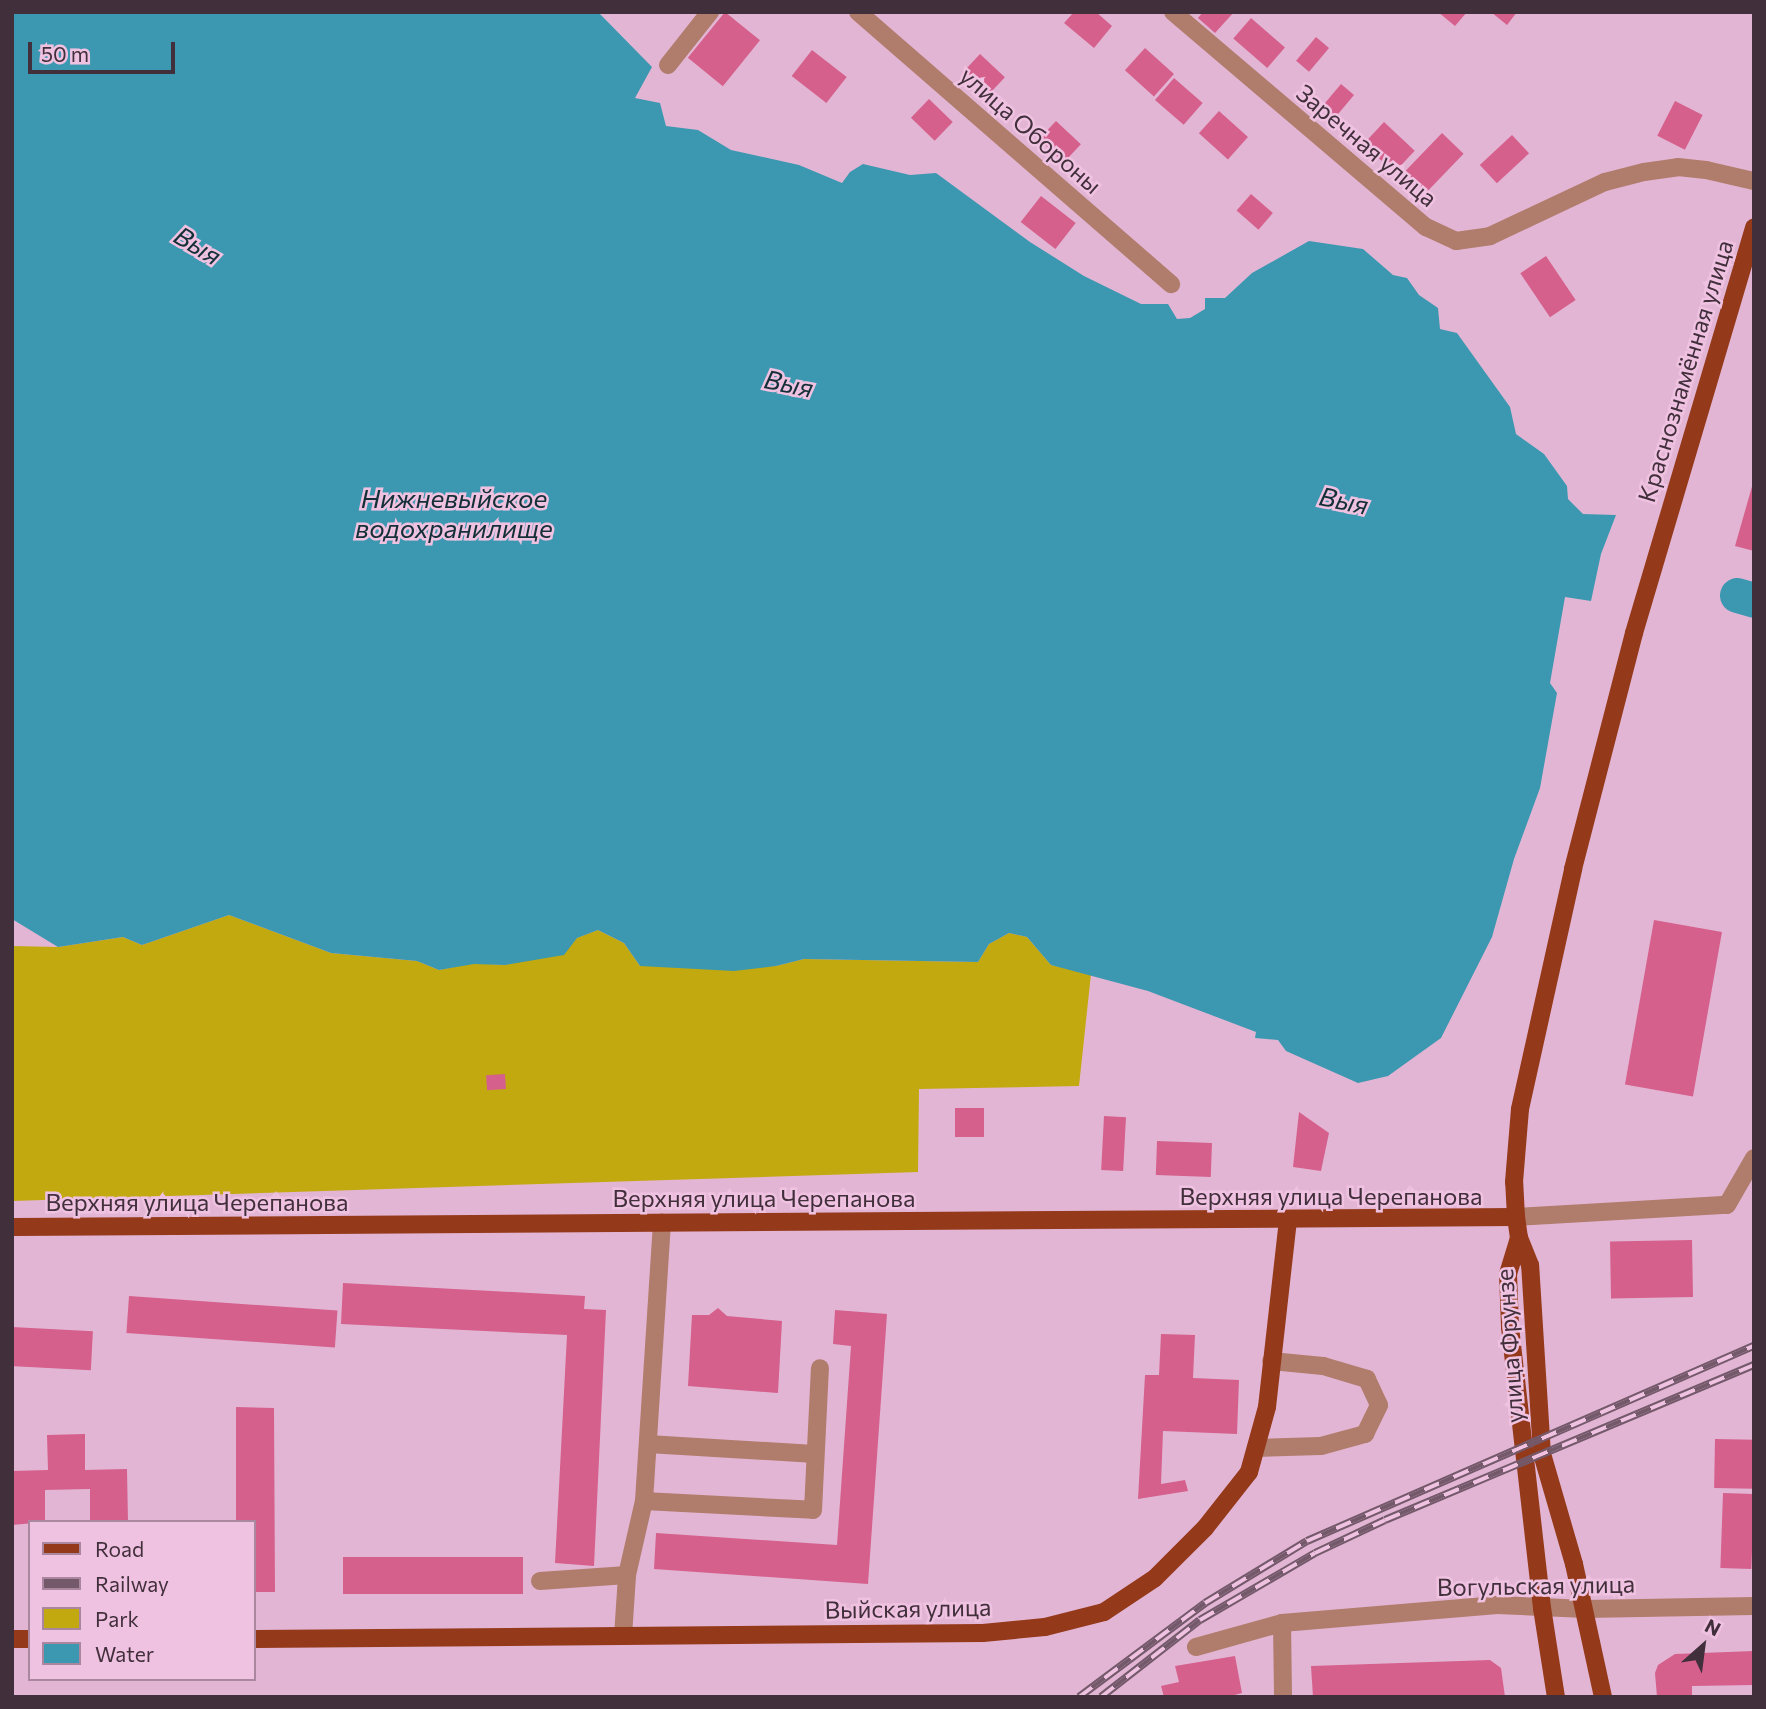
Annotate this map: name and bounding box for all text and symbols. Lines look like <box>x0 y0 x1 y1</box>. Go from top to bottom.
scale bar <box>32 28 178 72</box>
text: 50 m <box>41 41 89 66</box>
street label: улица Обороны <box>954 61 1108 199</box>
street label: Заречная улица <box>1291 78 1443 212</box>
water label: Выя <box>169 219 227 271</box>
street label: Краснознамённая улица <box>1631 237 1739 505</box>
water label: Выя <box>762 363 816 403</box>
water label: Выя <box>1317 480 1371 520</box>
water label: Нижневыйское водохранилище <box>355 482 553 544</box>
street label: Верхняя улица Черепанова <box>1179 1182 1483 1210</box>
street label: Верхняя улица Черепанова <box>612 1184 916 1212</box>
street label: Верхняя улица Черепанова <box>45 1188 349 1216</box>
street label: улица Фрунзе <box>1489 1268 1529 1424</box>
legend <box>28 1520 256 1681</box>
text: Road <box>95 1536 144 1561</box>
street label: Вогульская улица <box>1437 1569 1635 1601</box>
text: Railway <box>95 1571 169 1596</box>
street label: Выйская улица <box>824 1592 992 1624</box>
text: Park <box>95 1606 139 1631</box>
north arrow <box>1668 1611 1738 1681</box>
text: N <box>1701 1614 1725 1641</box>
text: Water <box>95 1641 154 1666</box>

